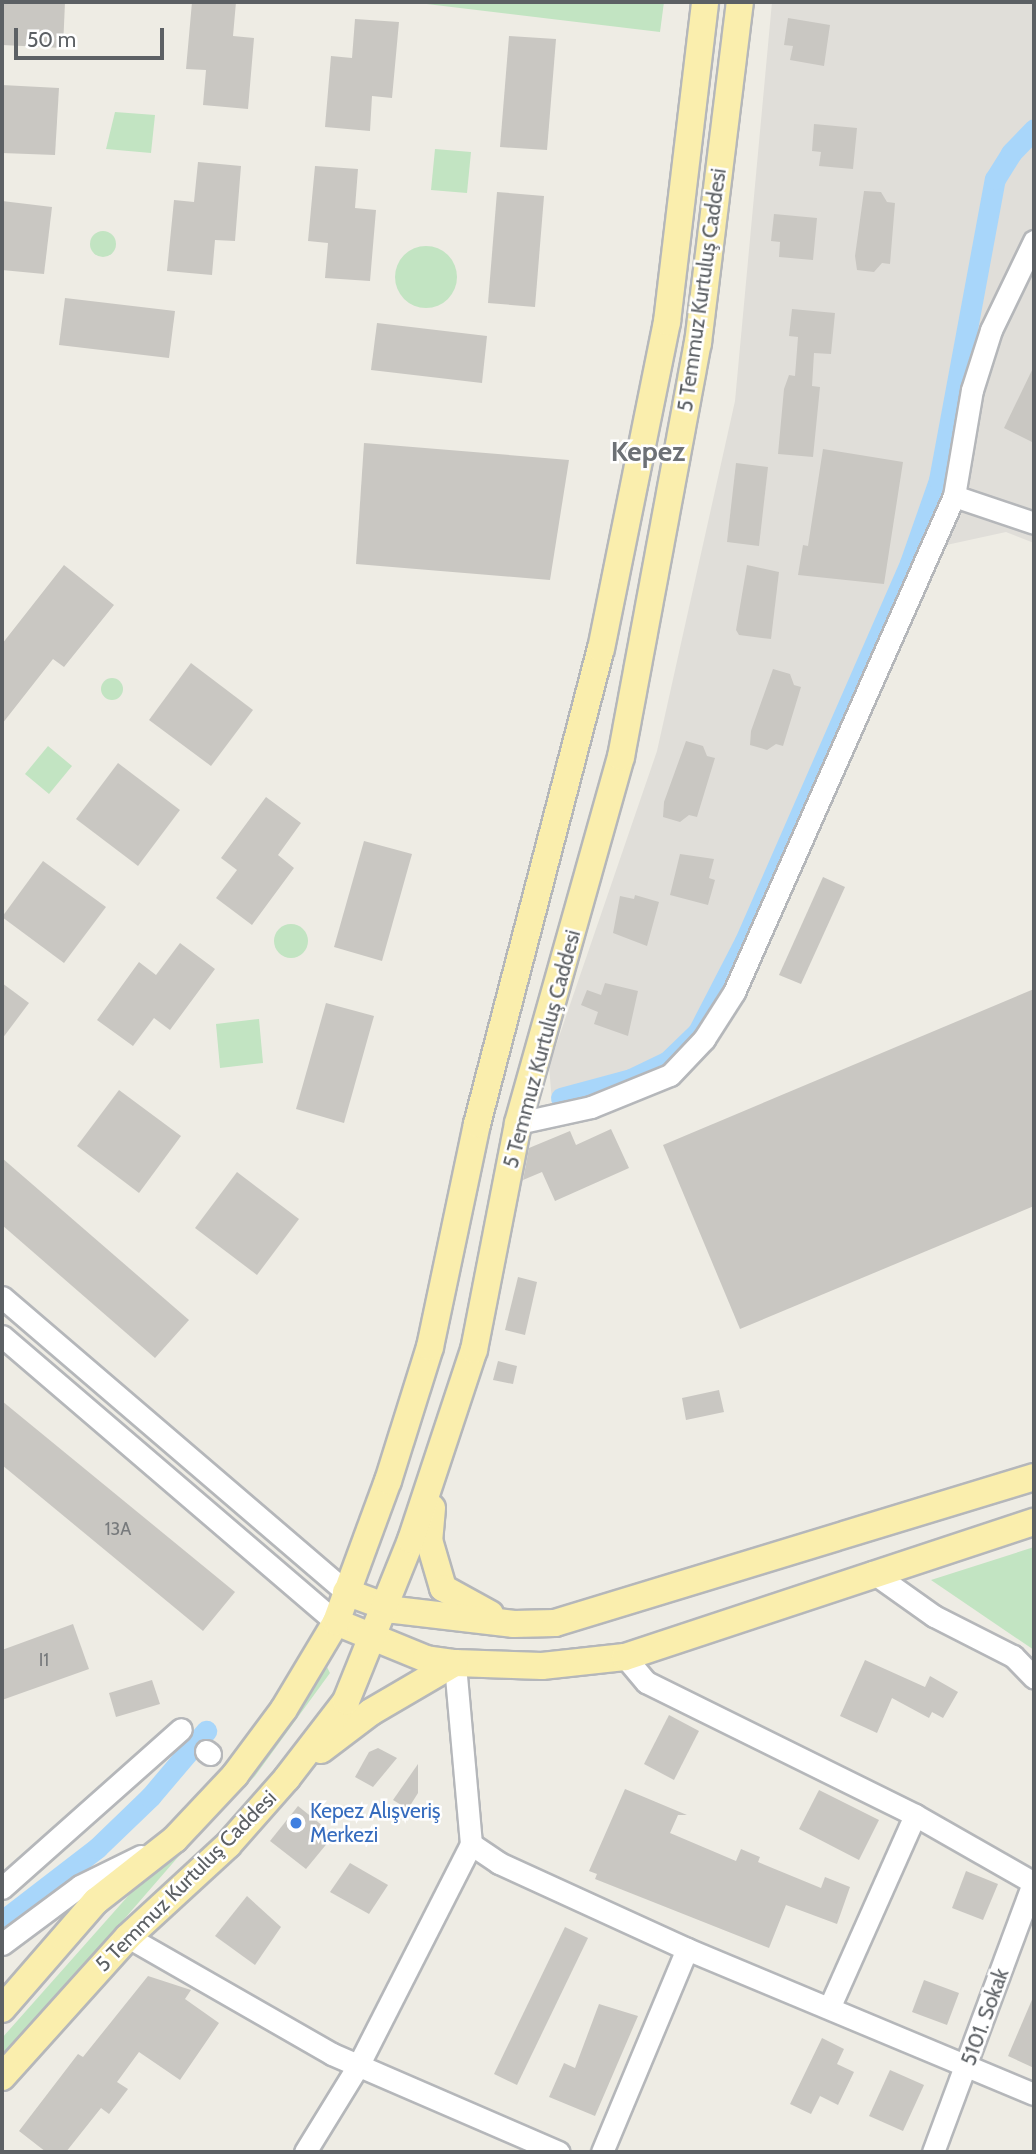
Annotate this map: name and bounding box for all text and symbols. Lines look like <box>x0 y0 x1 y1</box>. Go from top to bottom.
scale bar <box>18 14 168 58</box>
text: 50 m <box>27 27 76 52</box>
street label: 5 Temmuz Kurtuluş Caddesi <box>672 167 732 413</box>
district label: Kepez <box>611 434 685 468</box>
street label: 5 Temmuz Kurtuluş Caddesi <box>498 927 586 1171</box>
house number: 13A <box>105 1518 131 1540</box>
house number: I1 <box>39 1649 49 1671</box>
street label: 5 Temmuz Kurtuluş Caddesi <box>90 1785 282 1977</box>
place label: Kepez Alışveriş Merkezi <box>310 1798 441 1848</box>
marker: Kepez Alışveriş Merkezi <box>288 1815 304 1831</box>
street label: 5101. Sokak <box>956 1965 1014 2069</box>

